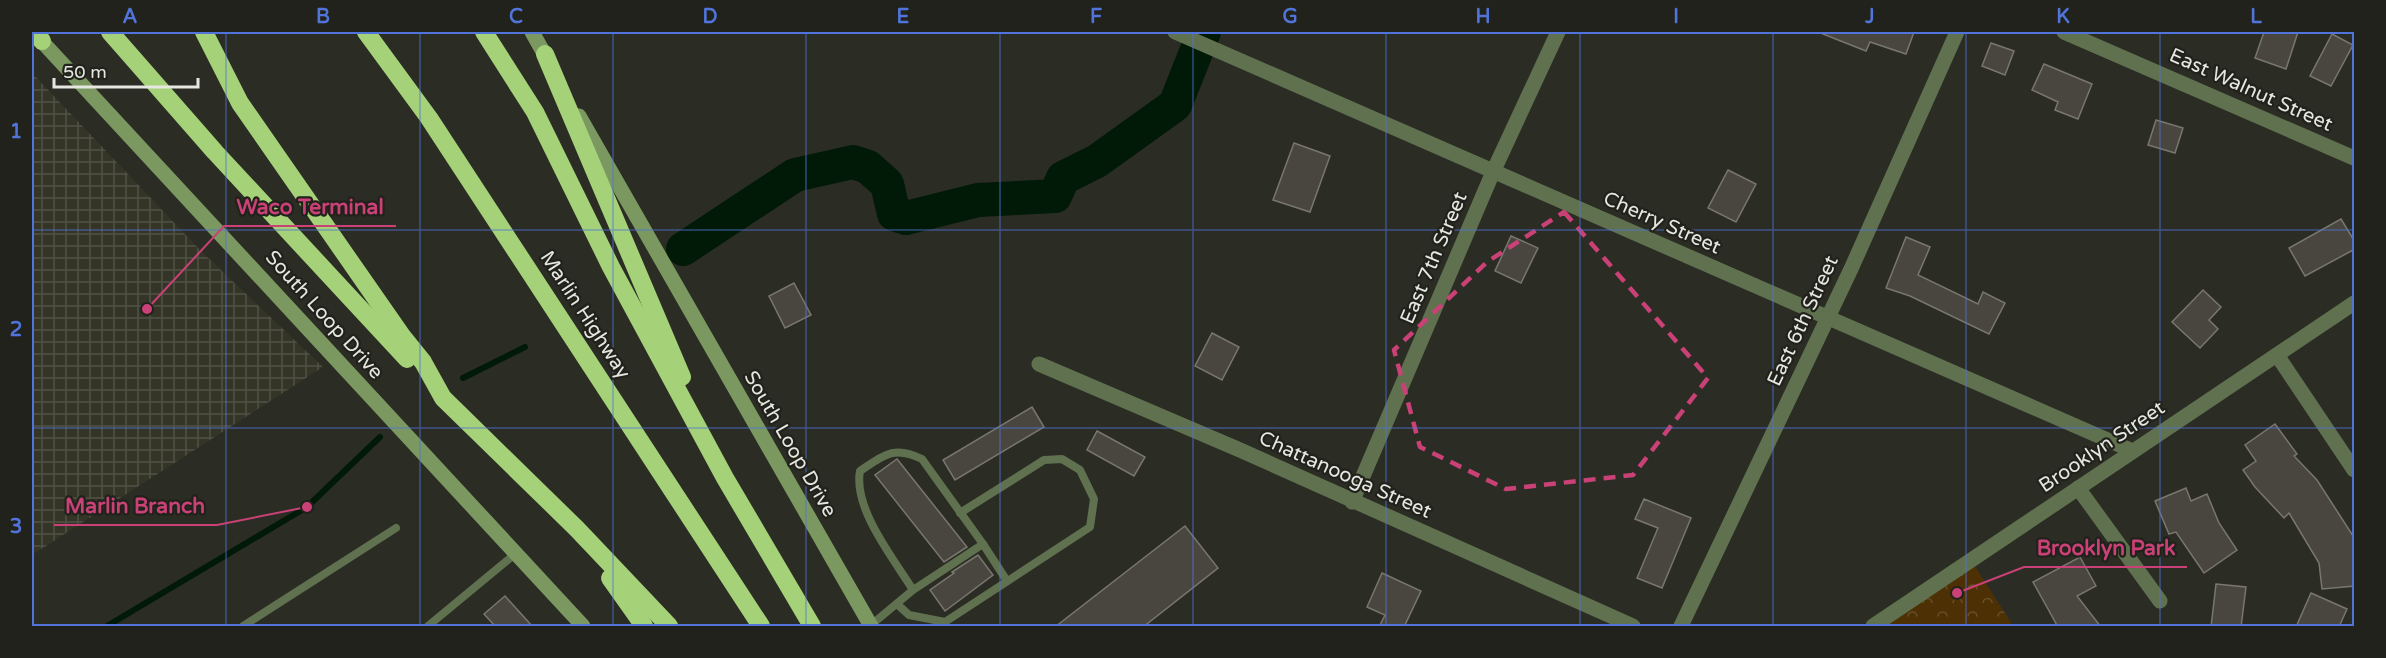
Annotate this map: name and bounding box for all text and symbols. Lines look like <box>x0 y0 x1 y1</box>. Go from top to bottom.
text: A <box>123 5 138 29</box>
text: B <box>316 5 330 29</box>
text: C <box>509 5 523 29</box>
text: D <box>702 5 718 29</box>
text: E <box>897 5 910 29</box>
text: F <box>1090 5 1102 29</box>
text: G <box>1282 5 1298 29</box>
text: H <box>1475 5 1491 29</box>
text: I <box>1673 5 1679 29</box>
text: J <box>1864 5 1875 29</box>
text: K <box>2056 5 2070 29</box>
text: L <box>2250 5 2262 29</box>
street label: East Walnut Street <box>2166 43 2337 137</box>
scale bar <box>54 51 198 89</box>
text: 50 m <box>63 61 107 83</box>
text: 1 <box>10 120 22 144</box>
street label: Cherry Street <box>1600 186 1725 260</box>
callout: Waco Terminal <box>224 187 396 226</box>
street label: East 7th Street <box>1395 188 1473 328</box>
text: Waco Terminal <box>236 195 384 220</box>
street label: South Loop Drive <box>260 246 388 384</box>
street label: Marlin Highway <box>535 247 635 384</box>
street label: East 6th Street <box>1762 252 1844 390</box>
text: 2 <box>10 318 22 342</box>
street label: South Loop Drive <box>738 367 842 521</box>
street label: Brooklyn Street <box>2035 396 2170 498</box>
street label: Chattanooga Street <box>1255 426 1435 524</box>
callout: Marlin Branch <box>54 486 217 525</box>
text: Marlin Branch <box>65 494 205 519</box>
text: 3 <box>10 515 22 539</box>
callout: Brooklyn Park <box>2024 528 2187 567</box>
text: Brooklyn Park <box>2037 536 2176 561</box>

